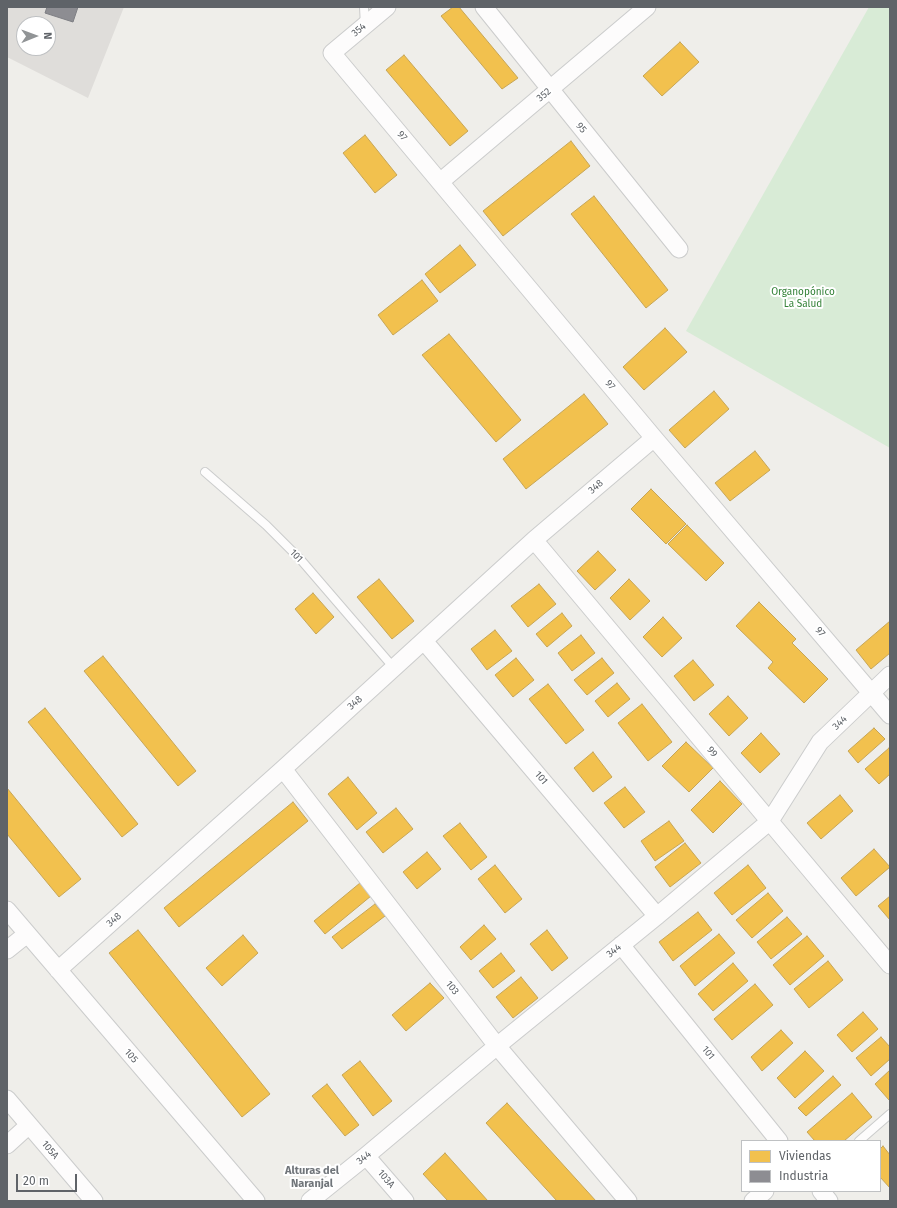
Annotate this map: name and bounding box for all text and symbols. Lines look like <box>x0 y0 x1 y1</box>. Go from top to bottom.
north arrow <box>16 16 56 56</box>
street label: 354 <box>349 20 369 40</box>
text: N <box>41 32 54 40</box>
street label: 352 <box>534 86 554 104</box>
street label: 95 <box>573 120 589 136</box>
street label: 97 <box>394 128 410 144</box>
park label: Organopónico La Salud <box>771 286 835 310</box>
street label: 97 <box>602 377 618 393</box>
street label: 348 <box>586 477 606 497</box>
street label: 101 <box>287 547 305 565</box>
street label: 97 <box>812 624 828 640</box>
street label: 348 <box>345 693 365 713</box>
street label: 344 <box>830 713 850 733</box>
street label: 99 <box>704 744 720 760</box>
street label: 101 <box>532 769 550 787</box>
street label: 348 <box>104 910 124 930</box>
street label: 344 <box>604 941 624 961</box>
street label: 103 <box>443 978 461 998</box>
street label: 101 <box>699 1044 717 1062</box>
street label: 105 <box>122 1046 140 1066</box>
street label: 105A <box>39 1138 61 1162</box>
legend <box>741 1140 881 1192</box>
street label: 344 <box>354 1148 374 1168</box>
text: Viviendas <box>779 1149 831 1163</box>
district label: Alturas del Naranjal <box>285 1164 339 1190</box>
scale bar <box>18 1166 79 1192</box>
street label: 103A <box>375 1167 397 1191</box>
text: Industria <box>779 1169 828 1183</box>
text: 20 m <box>23 1174 49 1188</box>

